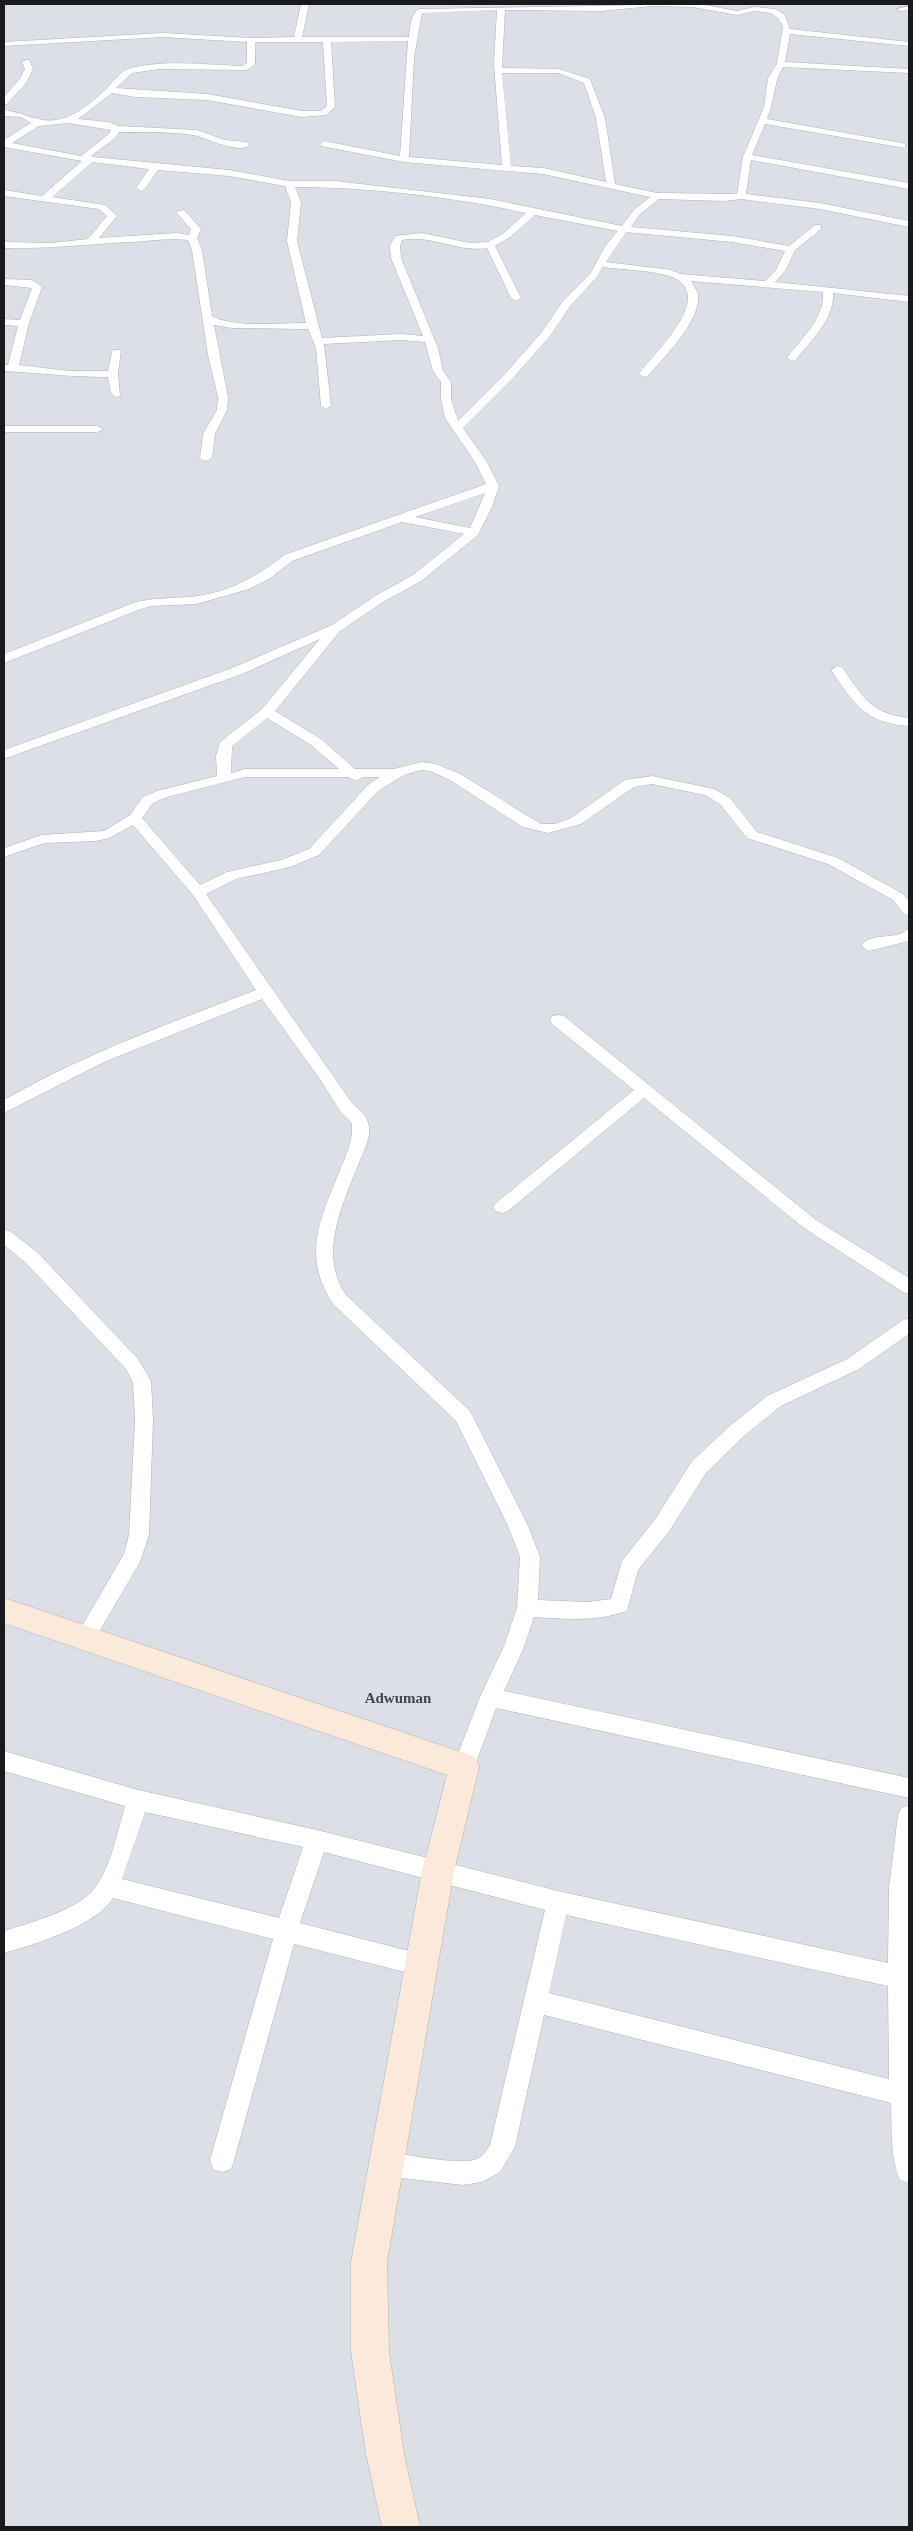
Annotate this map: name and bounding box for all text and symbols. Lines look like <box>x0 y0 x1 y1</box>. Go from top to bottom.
district label: Adwuman <box>365 1690 432 1706</box>

